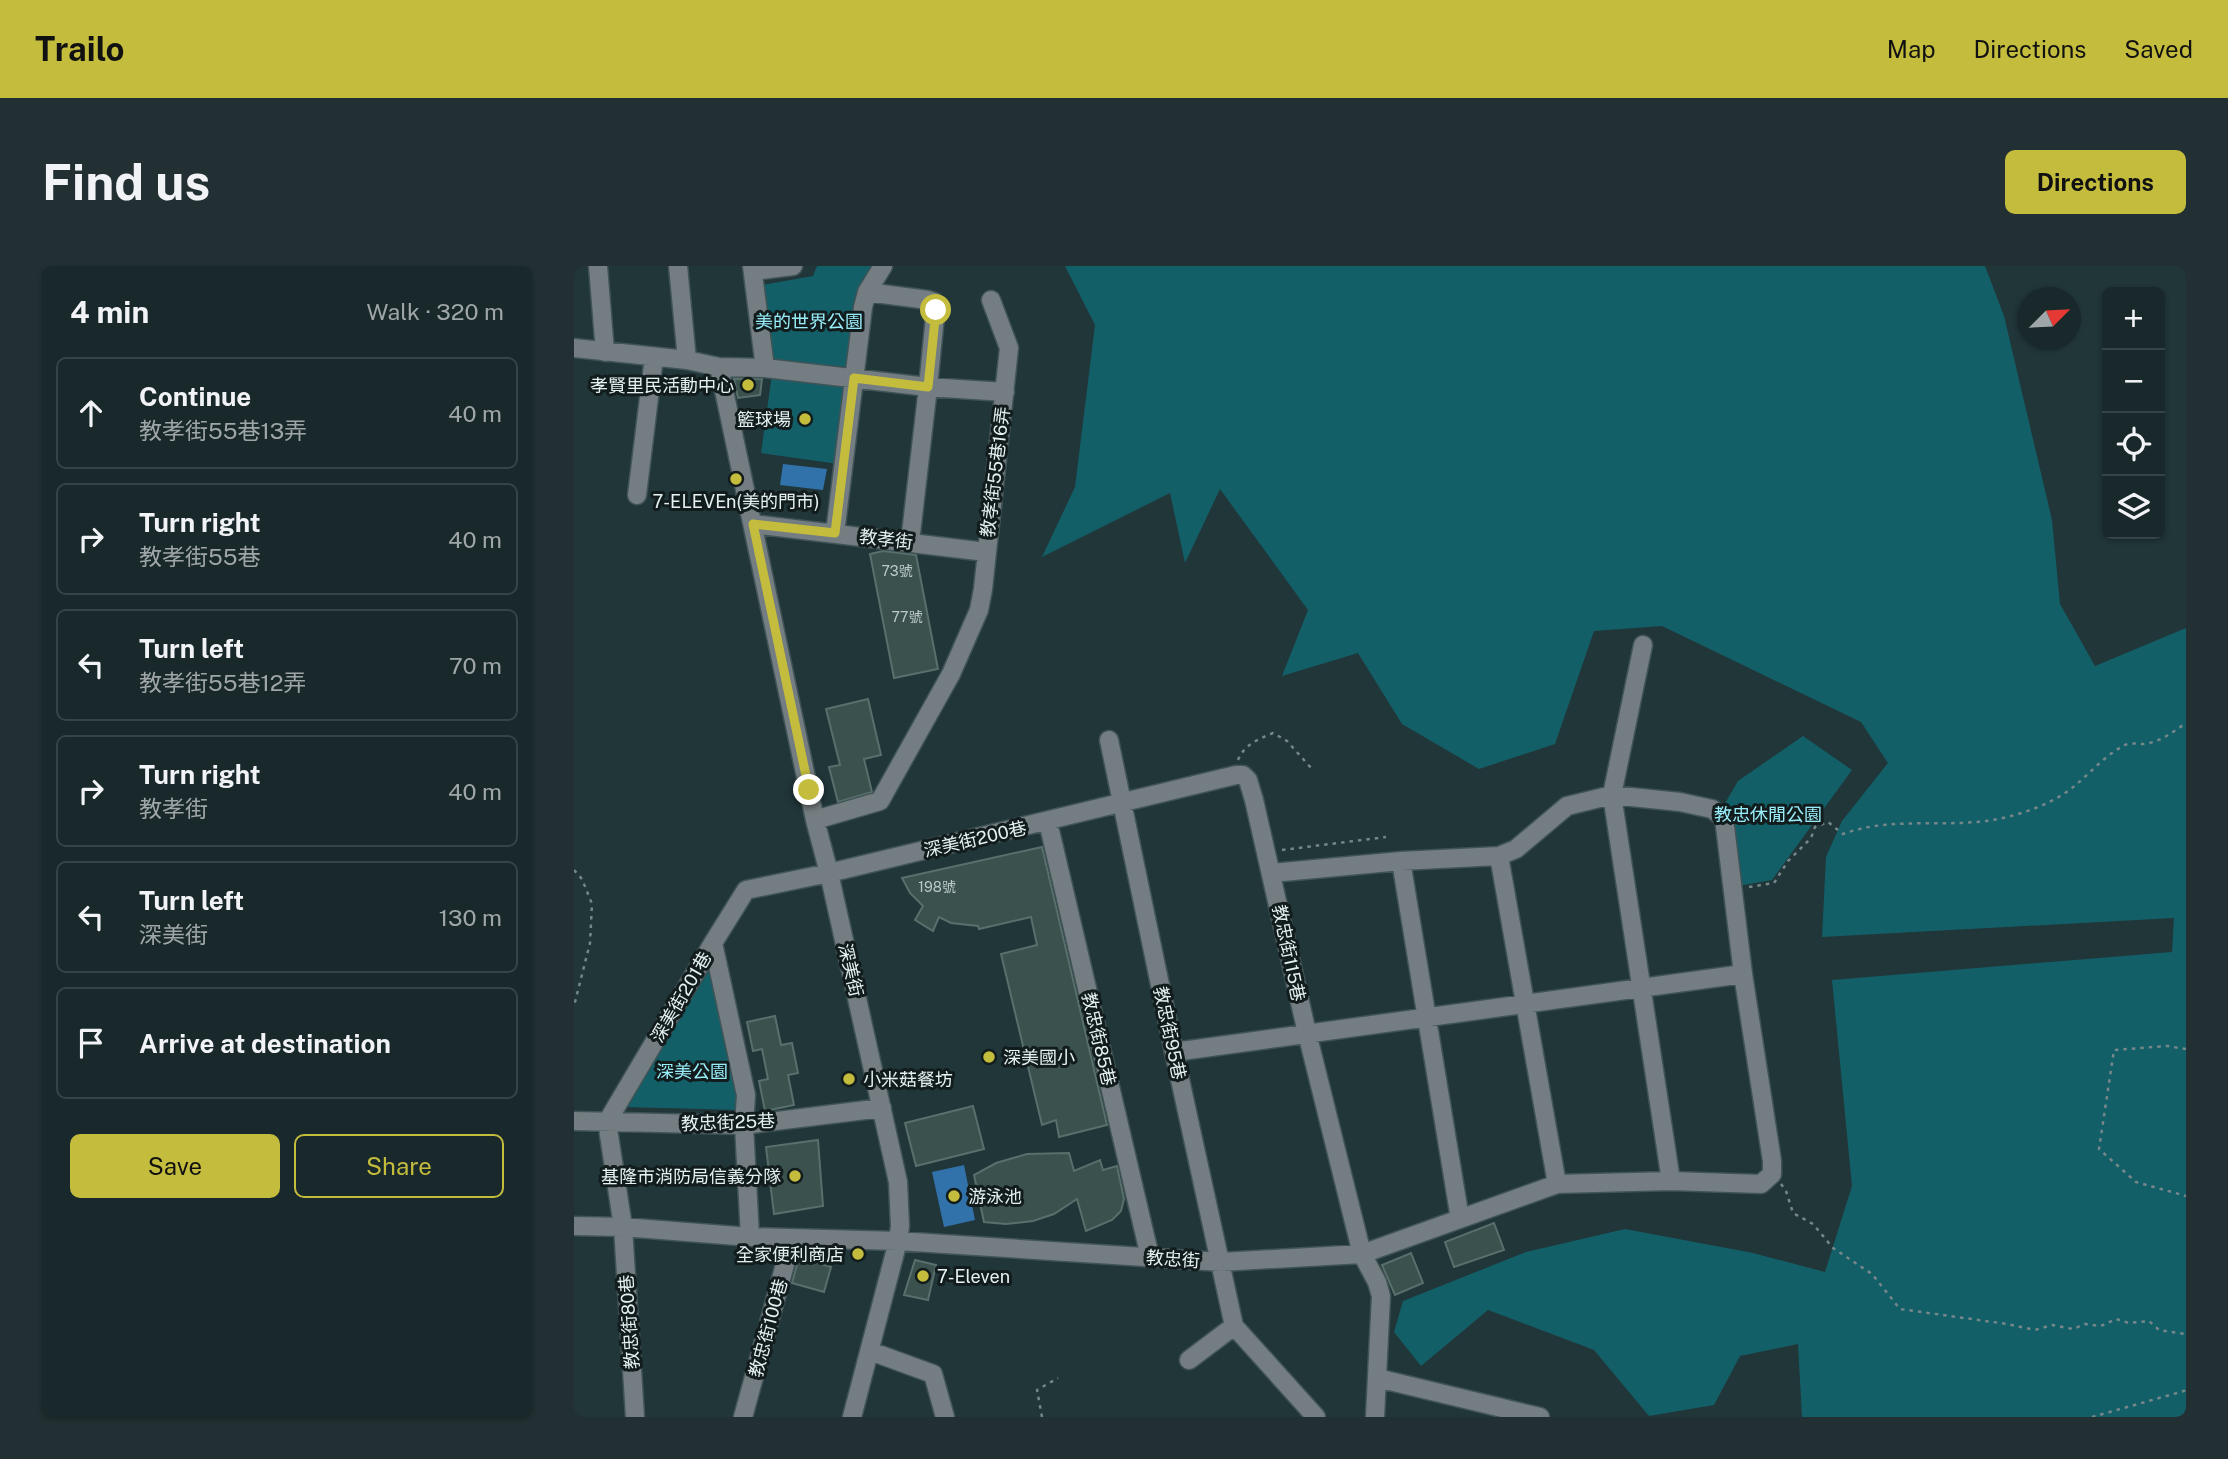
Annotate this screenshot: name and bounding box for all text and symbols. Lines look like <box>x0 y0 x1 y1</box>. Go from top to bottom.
text: Trailo <box>35 30 125 68</box>
text: Map <box>1887 35 1936 63</box>
text: Directions <box>1974 35 2086 63</box>
text: Saved <box>2124 35 2193 63</box>
button: Directions <box>2005 150 2186 214</box>
text: Find us <box>42 153 210 211</box>
north arrow <box>2018 287 2081 350</box>
map controls <box>2102 287 2165 539</box>
button: + <box>2102 287 2165 350</box>
text: 4 min <box>70 294 149 330</box>
route start <box>920 294 951 325</box>
text: Walk · 320 m <box>367 298 504 325</box>
park label: 美的世界公園 <box>755 311 863 332</box>
button: − <box>2102 350 2165 413</box>
place label: 孝賢里民活動中心 <box>590 375 734 396</box>
marker: 孝賢里民活動中心 <box>740 377 756 393</box>
text: Continue <box>139 381 251 412</box>
icon: ahead <box>72 394 110 432</box>
text: 40 m <box>448 400 502 427</box>
street label: 教孝街55巷16弄 <box>977 405 1013 539</box>
place label: 籃球場 <box>737 409 791 430</box>
marker: 籃球場 <box>797 411 813 427</box>
button: locate <box>2102 413 2165 476</box>
text: 教孝街55巷13弄 <box>139 417 307 444</box>
marker: 7-ELEVEn(美的門市) <box>728 471 744 487</box>
button: layers <box>2102 476 2165 539</box>
place label: 7-ELEVEn(美的門市) <box>653 491 819 512</box>
text: Turn right <box>139 507 261 538</box>
icon: right <box>72 520 110 558</box>
street label: 教孝街 <box>858 525 914 553</box>
text: 40 m <box>448 526 502 553</box>
text: 教孝街55巷 <box>139 543 260 570</box>
house number: 73號 <box>882 563 912 579</box>
house number: 77號 <box>892 609 923 625</box>
text: Turn left <box>139 633 244 664</box>
icon: left <box>72 646 110 684</box>
text: 70 m <box>449 652 502 679</box>
text: 教孝街55巷12弄 <box>139 669 307 696</box>
text: Turn right <box>139 759 261 790</box>
icon: right <box>72 772 110 810</box>
route end <box>793 774 824 805</box>
text: 40 m <box>448 778 502 805</box>
text: 教孝街 <box>139 795 208 822</box>
park label: 教忠休閒公園 <box>1714 804 1822 825</box>
street label: 深美街200巷 <box>922 817 1028 861</box>
house number: 198號 <box>918 879 956 895</box>
text: Turn left <box>139 885 244 916</box>
icon: left <box>72 898 110 936</box>
street label: 教忠街115巷 <box>1269 903 1309 1003</box>
text: 130 m <box>439 904 502 931</box>
text: 深美街 <box>139 921 208 948</box>
street label: 深美街 <box>835 941 867 999</box>
street label: 深美街201巷 <box>647 948 715 1046</box>
street label: 教忠街95巷 <box>1150 984 1190 1082</box>
street label: 教忠街85巷 <box>1078 990 1120 1088</box>
icon: arrive <box>72 1024 110 1062</box>
text: Arrive at destination <box>139 1028 391 1059</box>
place label: 深美國小 <box>1003 1047 1075 1068</box>
marker: 深美國小 <box>981 1049 997 1065</box>
park label: 深美公園 <box>656 1061 728 1082</box>
place label: 小米菇餐坊 <box>863 1069 953 1090</box>
marker: 小米菇餐坊 <box>841 1071 857 1087</box>
street label: 教忠街25巷 <box>681 1110 775 1134</box>
button: Save <box>70 1134 280 1198</box>
button: Share <box>294 1134 504 1198</box>
place label: 基隆市消防局信義分隊 <box>601 1166 781 1187</box>
marker: 基隆市消防局信義分隊 <box>787 1168 803 1184</box>
place label: 游泳池 <box>968 1186 1022 1207</box>
marker: 游泳池 <box>946 1188 962 1204</box>
place label: 全家便利商店 <box>736 1244 844 1265</box>
marker: 全家便利商店 <box>850 1246 866 1262</box>
street label: 教忠街 <box>1145 1247 1201 1271</box>
place label: 7-Eleven <box>937 1266 1010 1287</box>
marker: 7-Eleven <box>915 1268 931 1284</box>
street label: 教忠街80巷 <box>615 1274 643 1370</box>
street label: 教忠街100巷 <box>745 1276 791 1380</box>

